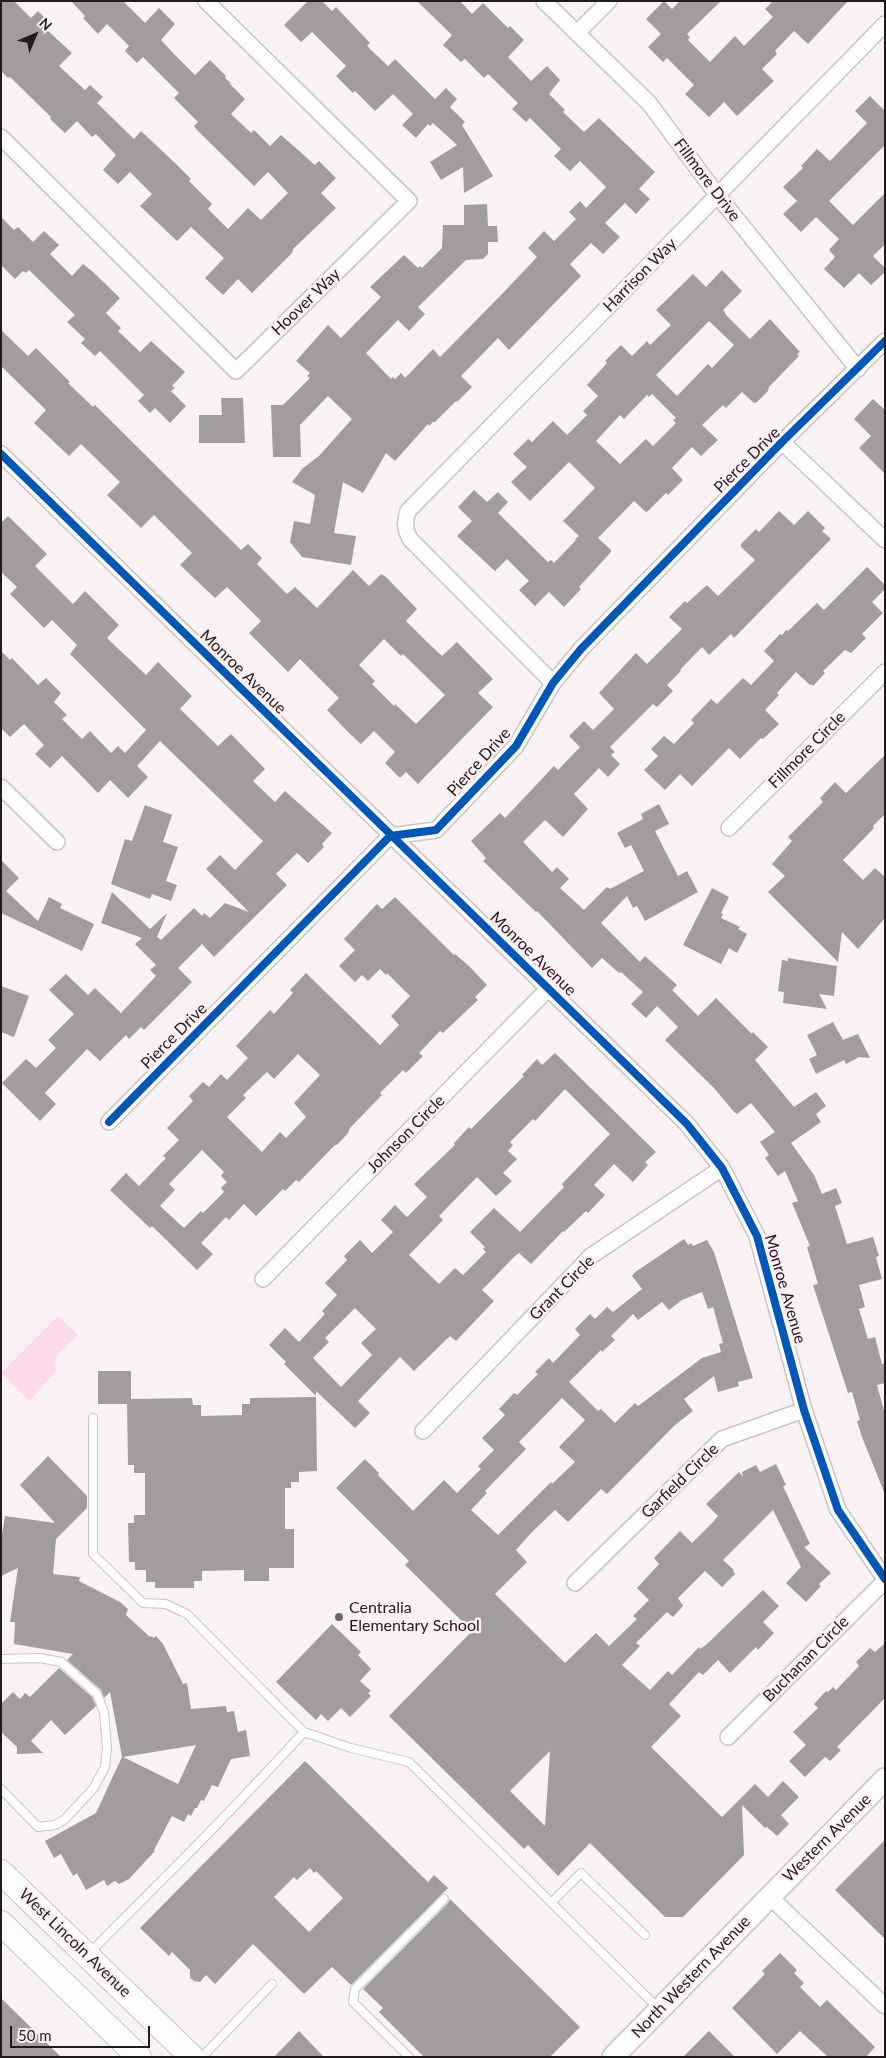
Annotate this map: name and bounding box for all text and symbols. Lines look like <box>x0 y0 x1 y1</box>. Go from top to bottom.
north arrow <box>10 10 60 60</box>
text: N <box>36 14 56 34</box>
street label: Fillmore Drive <box>670 135 744 225</box>
street label: Harrison Way <box>599 234 681 316</box>
street label: Hoover Way <box>268 265 344 339</box>
street label: Pierce Drive <box>710 423 784 497</box>
street label: Monroe Avenue <box>196 626 290 718</box>
street label: Fillmore Circle <box>765 708 849 792</box>
street label: Pierce Drive <box>443 724 515 800</box>
street label: Monroe Avenue <box>486 908 580 1000</box>
street label: Pierce Drive <box>137 999 211 1073</box>
street label: Johnson Circle <box>363 1091 449 1177</box>
street label: Monroe Avenue <box>760 1232 810 1346</box>
street label: Grant Circle <box>526 1252 598 1324</box>
street label: Garfield Circle <box>637 1439 723 1523</box>
place label: Centralia Elementary School <box>349 1598 480 1636</box>
marker: Centralia Elementary School <box>333 1611 345 1623</box>
street label: Buchanan Circle <box>759 1612 853 1706</box>
street label: Western Avenue <box>779 1790 875 1886</box>
street label: West Lincoln Avenue <box>15 1885 135 2001</box>
street label: North Western Avenue <box>628 1912 754 2042</box>
scale bar <box>12 2016 152 2048</box>
text: 50 m <box>18 2026 52 2044</box>

